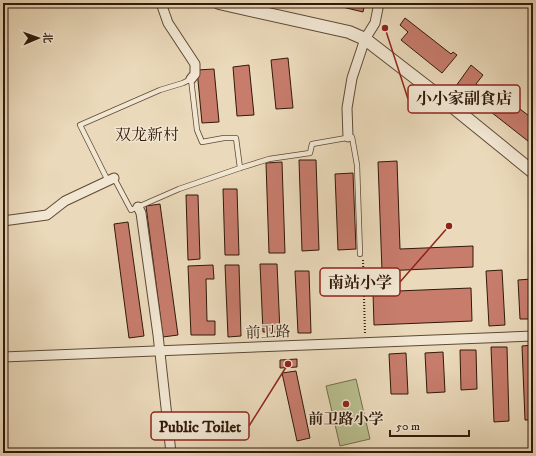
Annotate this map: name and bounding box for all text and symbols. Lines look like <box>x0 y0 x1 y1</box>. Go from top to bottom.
north arrow <box>18 18 58 58</box>
text: 北 <box>40 32 54 43</box>
callout: 小小家副食店 <box>408 85 520 113</box>
text: 小小家副食店 <box>416 89 512 109</box>
district label: 双龙新村 <box>115 125 179 145</box>
callout: 南站小学 <box>320 268 400 296</box>
text: 南站小学 <box>328 273 392 293</box>
street label: 前卫路 <box>245 322 291 343</box>
marker: 前卫路小学 <box>341 399 351 409</box>
place label: 前卫路小学 <box>308 410 384 429</box>
callout: Public Toilet <box>151 412 249 440</box>
scale bar <box>390 412 469 438</box>
text: Public Toilet <box>159 417 242 437</box>
text: 50 m <box>396 419 420 434</box>

